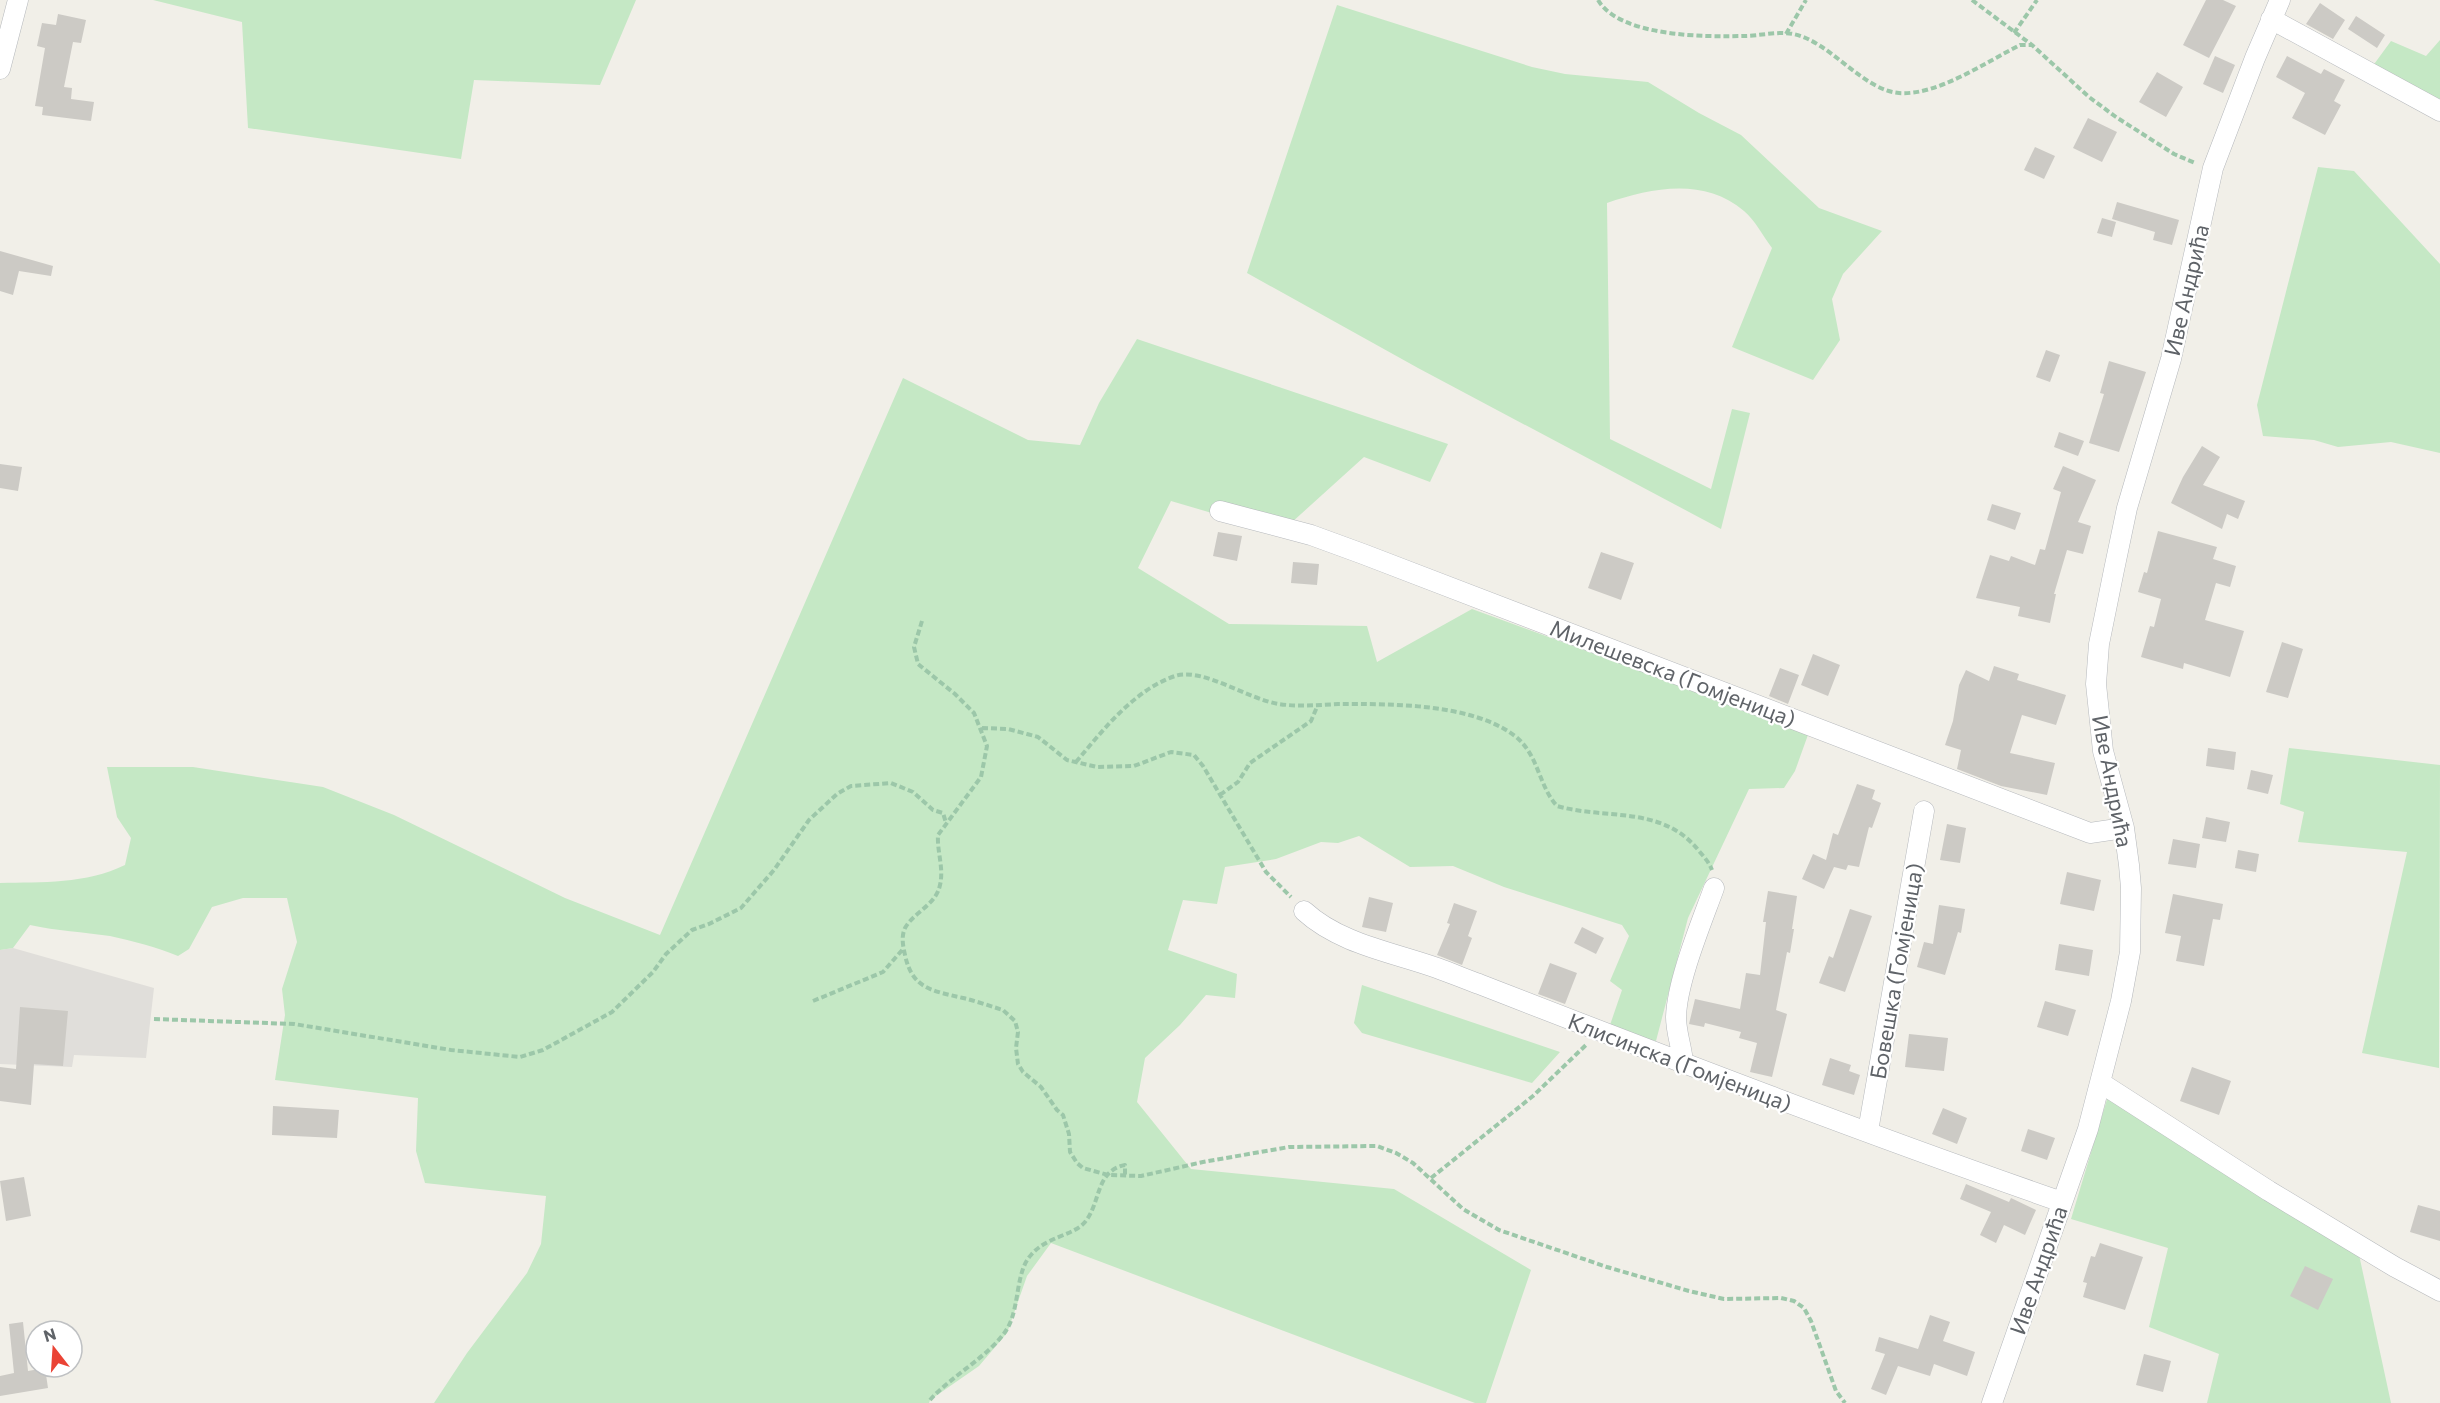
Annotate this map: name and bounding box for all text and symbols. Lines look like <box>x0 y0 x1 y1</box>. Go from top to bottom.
street label: Иве Андрића <box>2158 222 2214 358</box>
street label: Милешевска (Гомјеница) <box>1546 614 1800 732</box>
street label: Иве Андрића <box>2087 713 2139 849</box>
street label: Бовешка (Гомјеница) <box>1864 861 1928 1081</box>
street label: Клисинска (Гомјеница) <box>1564 1007 1796 1117</box>
street label: Иве Андрића <box>2003 1202 2073 1338</box>
north arrow <box>24 1319 84 1379</box>
text: N <box>41 1323 58 1345</box>

